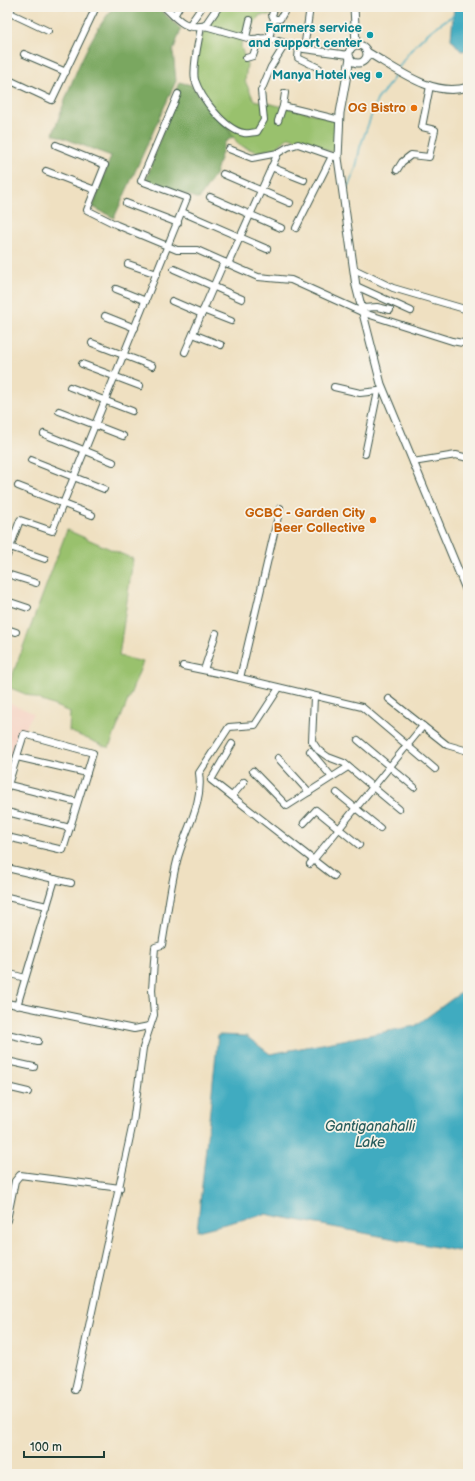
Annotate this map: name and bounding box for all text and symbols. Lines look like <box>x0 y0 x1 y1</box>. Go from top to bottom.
place label: Farmers service and support center <box>248 20 363 51</box>
marker: Farmers service and support center <box>365 30 375 40</box>
place label: Manya Hotel veg <box>272 67 371 83</box>
marker: Manya Hotel veg <box>374 70 384 80</box>
place label: OG Bistro <box>348 100 406 116</box>
marker: OG Bistro <box>409 103 419 113</box>
place label: GCBC - Garden City Beer Collective <box>245 505 366 536</box>
marker: GCBC - Garden City Beer Collective <box>368 515 378 525</box>
water label: Gantiganahalli Lake <box>325 1118 416 1151</box>
scale bar <box>24 1433 104 1459</box>
text: 100 m <box>30 1440 62 1455</box>

